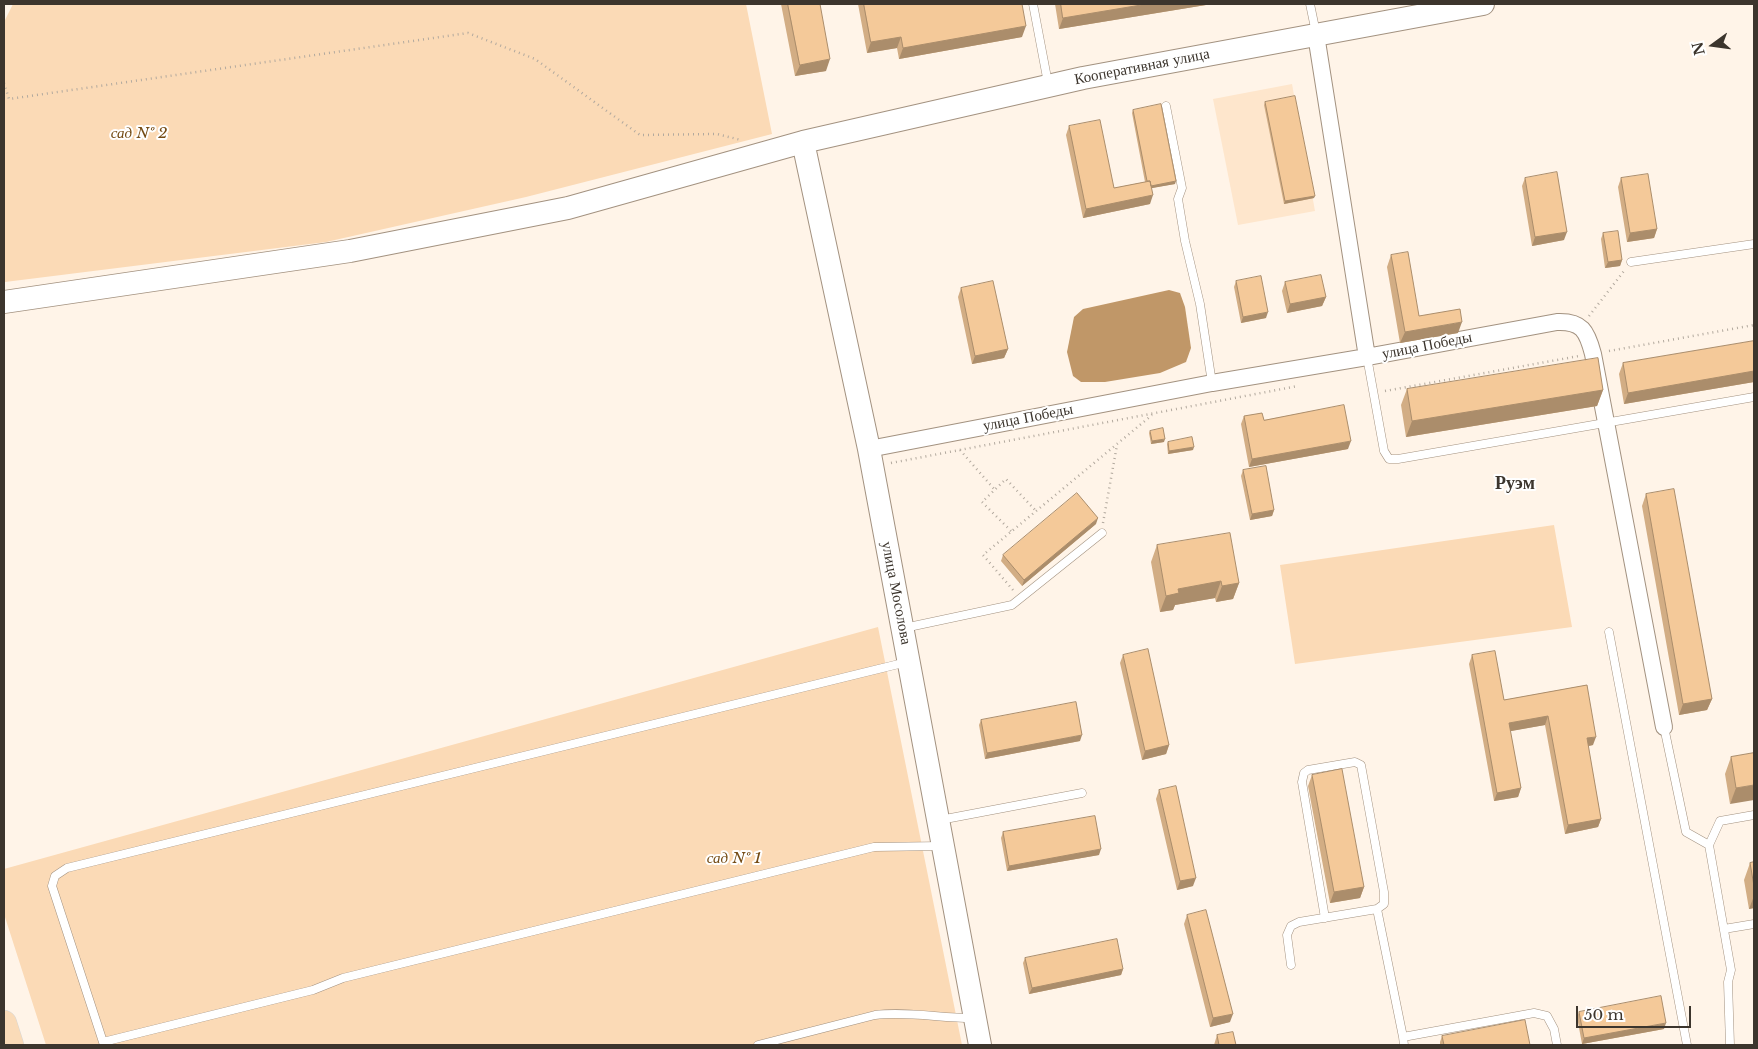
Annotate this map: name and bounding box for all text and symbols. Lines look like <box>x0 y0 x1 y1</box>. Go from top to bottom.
north arrow <box>1688 20 1738 70</box>
text: N <box>1688 40 1709 57</box>
street label: Кооперативная улица <box>1073 45 1211 89</box>
park label: сад № 2 <box>111 125 167 143</box>
street label: улица Победы <box>1380 328 1474 364</box>
street label: улица Победы <box>981 400 1075 436</box>
district label: Руэм <box>1495 473 1535 495</box>
street label: улица Мосолова <box>877 540 915 646</box>
park label: сад № 1 <box>707 850 761 868</box>
scale bar <box>1578 996 1693 1028</box>
text: 50 m <box>1584 1005 1624 1024</box>

